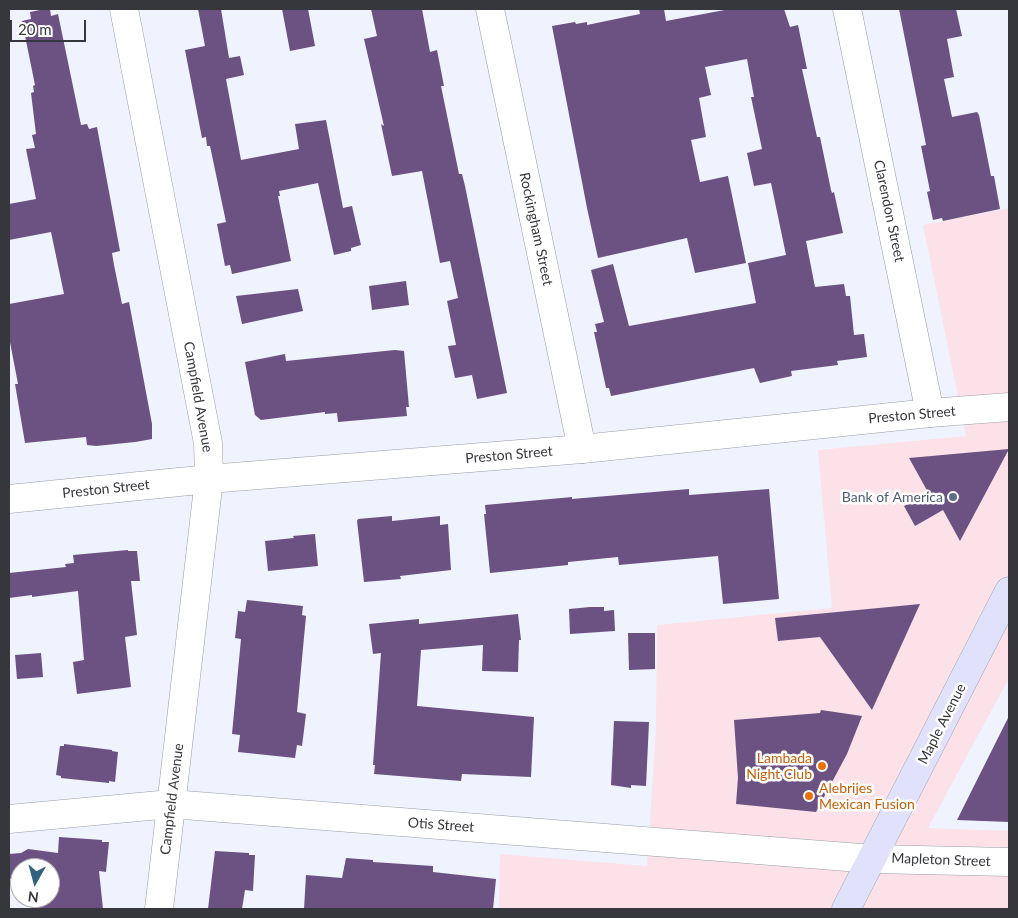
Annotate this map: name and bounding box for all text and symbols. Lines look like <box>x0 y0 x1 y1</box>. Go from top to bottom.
scale bar <box>12 10 89 42</box>
text: 20 m <box>18 20 52 38</box>
street label: Clarendon Street <box>870 159 908 263</box>
street label: Rockingham Street <box>516 171 556 287</box>
street label: Campfield Avenue <box>180 340 216 454</box>
street label: Preston Street <box>868 403 956 427</box>
street label: Preston Street <box>465 443 553 467</box>
street label: Preston Street <box>62 476 150 502</box>
place label: Bank of America <box>842 489 943 505</box>
marker: Bank of America <box>947 491 959 503</box>
street label: Maple Avenue <box>914 681 970 767</box>
street label: Campfield Avenue <box>157 742 187 856</box>
place label: Lambada Night Club <box>746 750 812 782</box>
marker: Lambada Night Club <box>816 760 828 772</box>
place label: Alebrijes Mexican Fusion <box>819 780 915 812</box>
marker: Alebrijes Mexican Fusion <box>803 790 815 802</box>
street label: Otis Street <box>407 814 475 836</box>
street label: Mapleton Street <box>891 850 991 870</box>
north arrow <box>10 858 60 908</box>
text: N <box>27 888 40 906</box>

